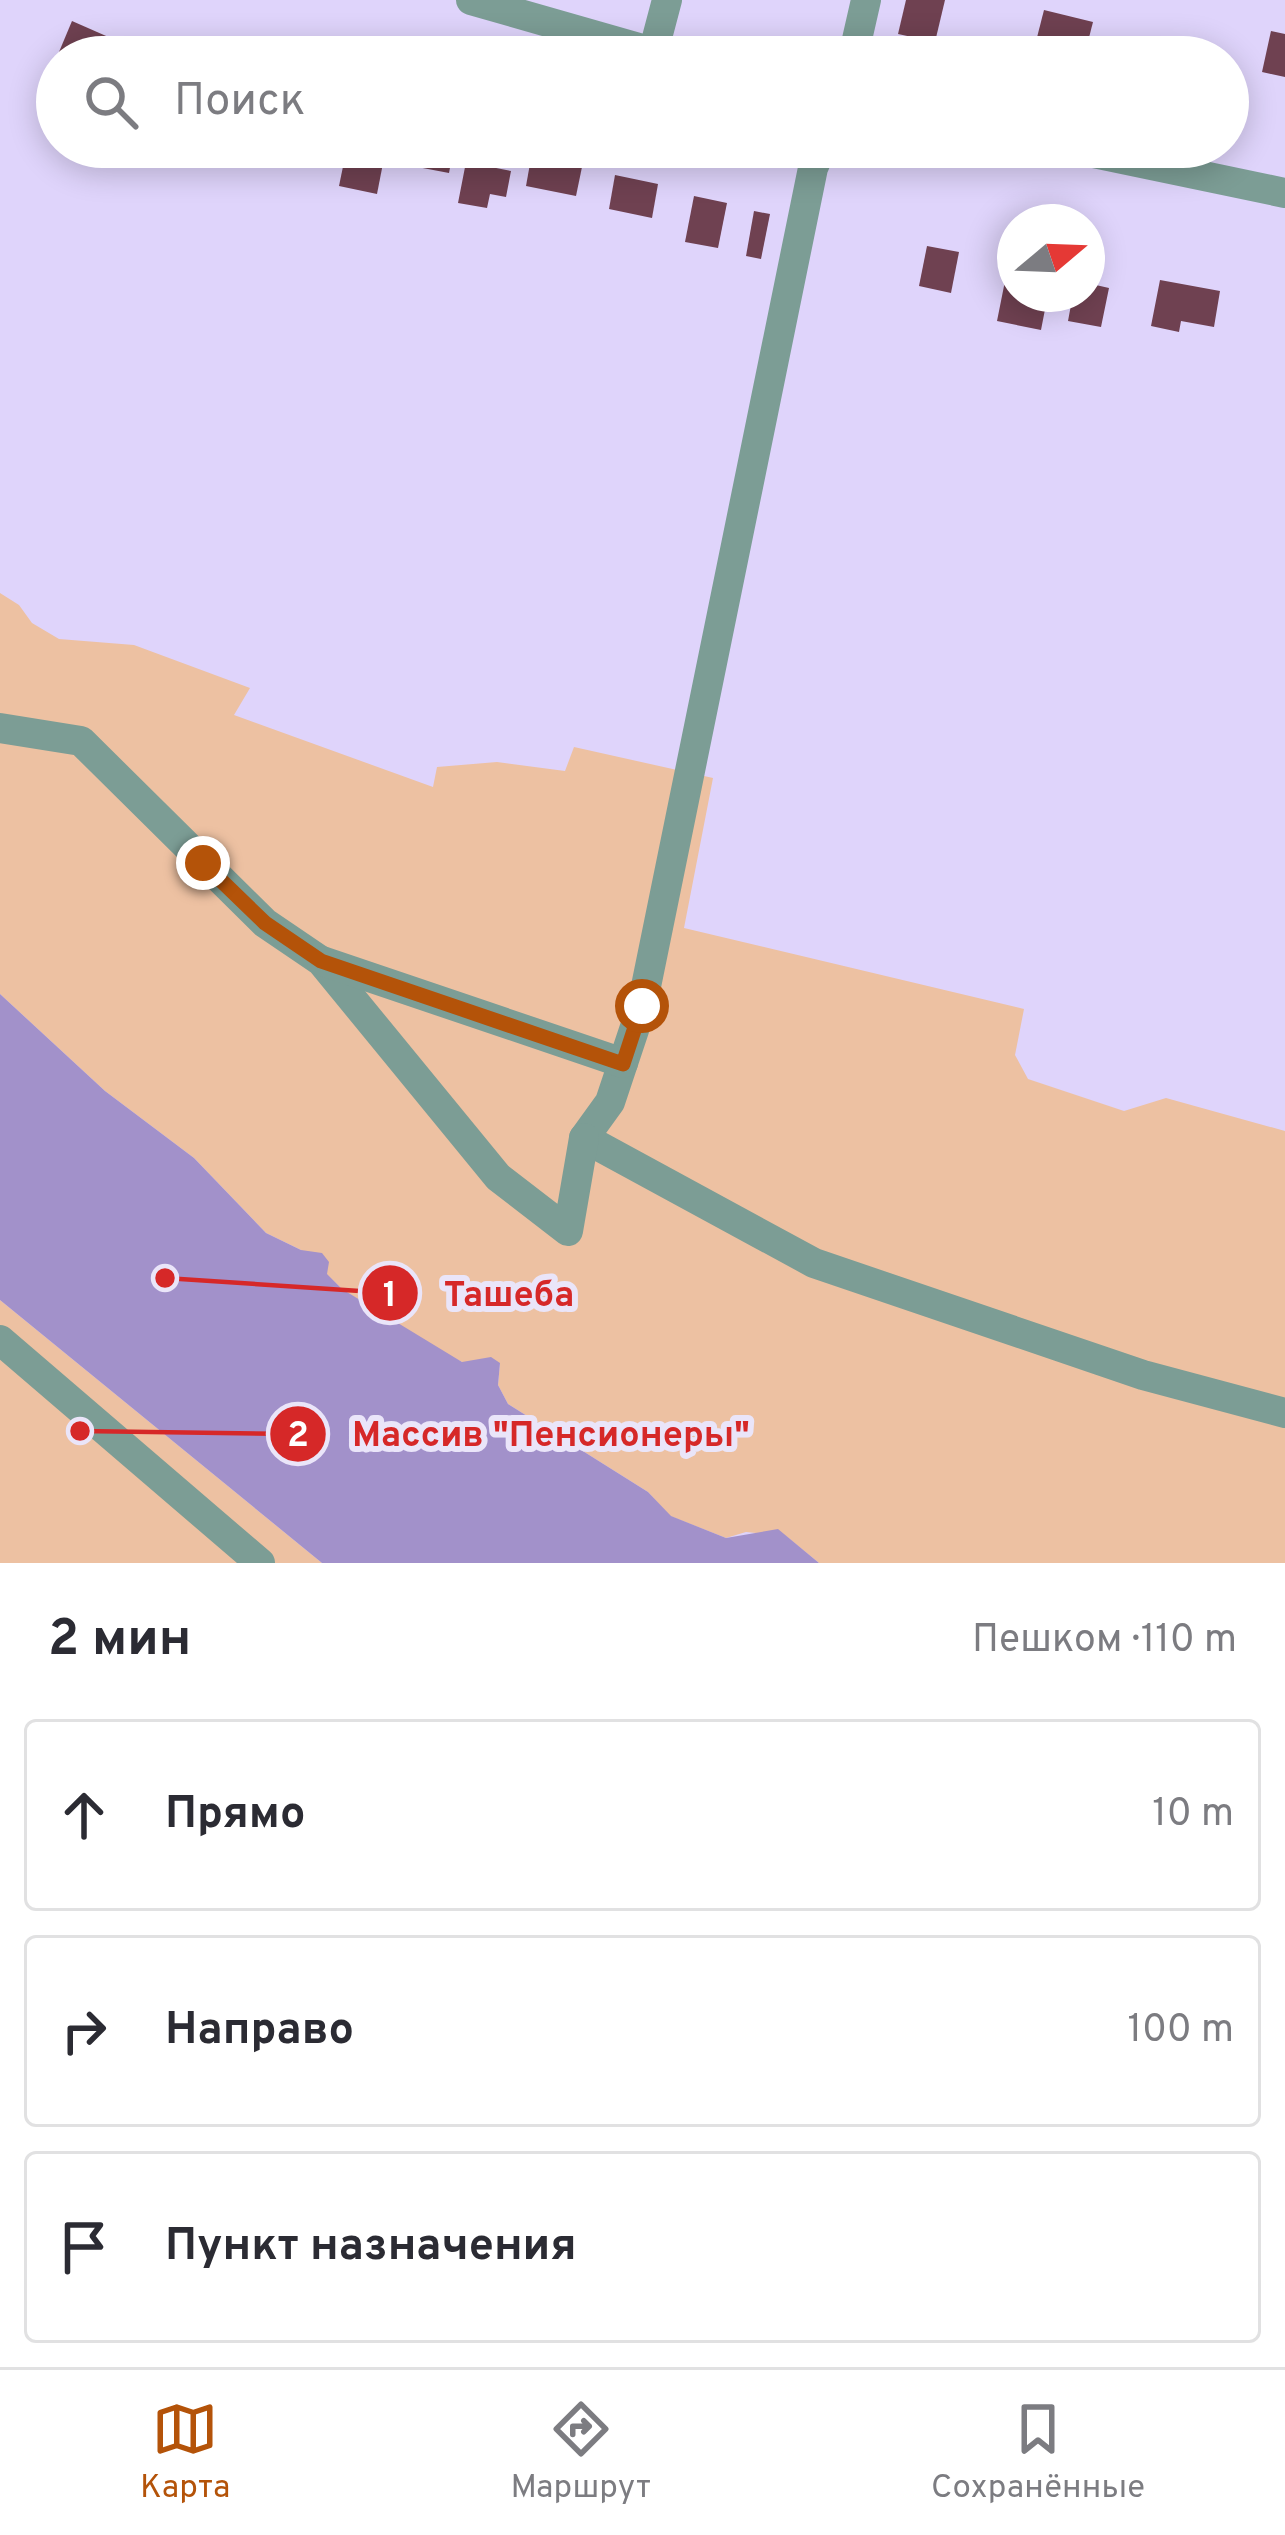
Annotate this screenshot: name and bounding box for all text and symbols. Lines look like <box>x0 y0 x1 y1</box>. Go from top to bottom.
search box <box>36 36 1249 168</box>
icon: search <box>78 69 144 135</box>
text: Поиск <box>174 74 305 131</box>
north arrow <box>997 204 1105 312</box>
route end <box>176 836 230 890</box>
route start <box>615 979 669 1033</box>
callout: Ташеба <box>360 1257 599 1329</box>
text: 1 <box>383 1274 397 1320</box>
text: Ташеба <box>444 1274 574 1320</box>
callout: Массив "Пенсионеры" <box>268 1398 775 1470</box>
text: 2 <box>287 1414 309 1460</box>
text: Массив "Пенсионеры" <box>352 1414 750 1460</box>
text: 2 мин <box>48 1609 191 1674</box>
text: Пешком · 110 m <box>972 1617 1237 1666</box>
icon: ahead <box>51 1782 117 1848</box>
text: Прямо <box>165 1787 306 1844</box>
text: 10 m <box>1152 1791 1234 1840</box>
icon: right <box>51 1998 117 2064</box>
text: Направо <box>165 2003 354 2060</box>
text: 100 m <box>1127 2007 1234 2056</box>
icon: arrive <box>51 2214 117 2280</box>
text: Пункт назначения <box>165 2219 577 2276</box>
tab: Карта <box>140 2396 230 2510</box>
tab: Маршрут <box>510 2396 651 2510</box>
tab: Сохранённые <box>931 2396 1145 2510</box>

